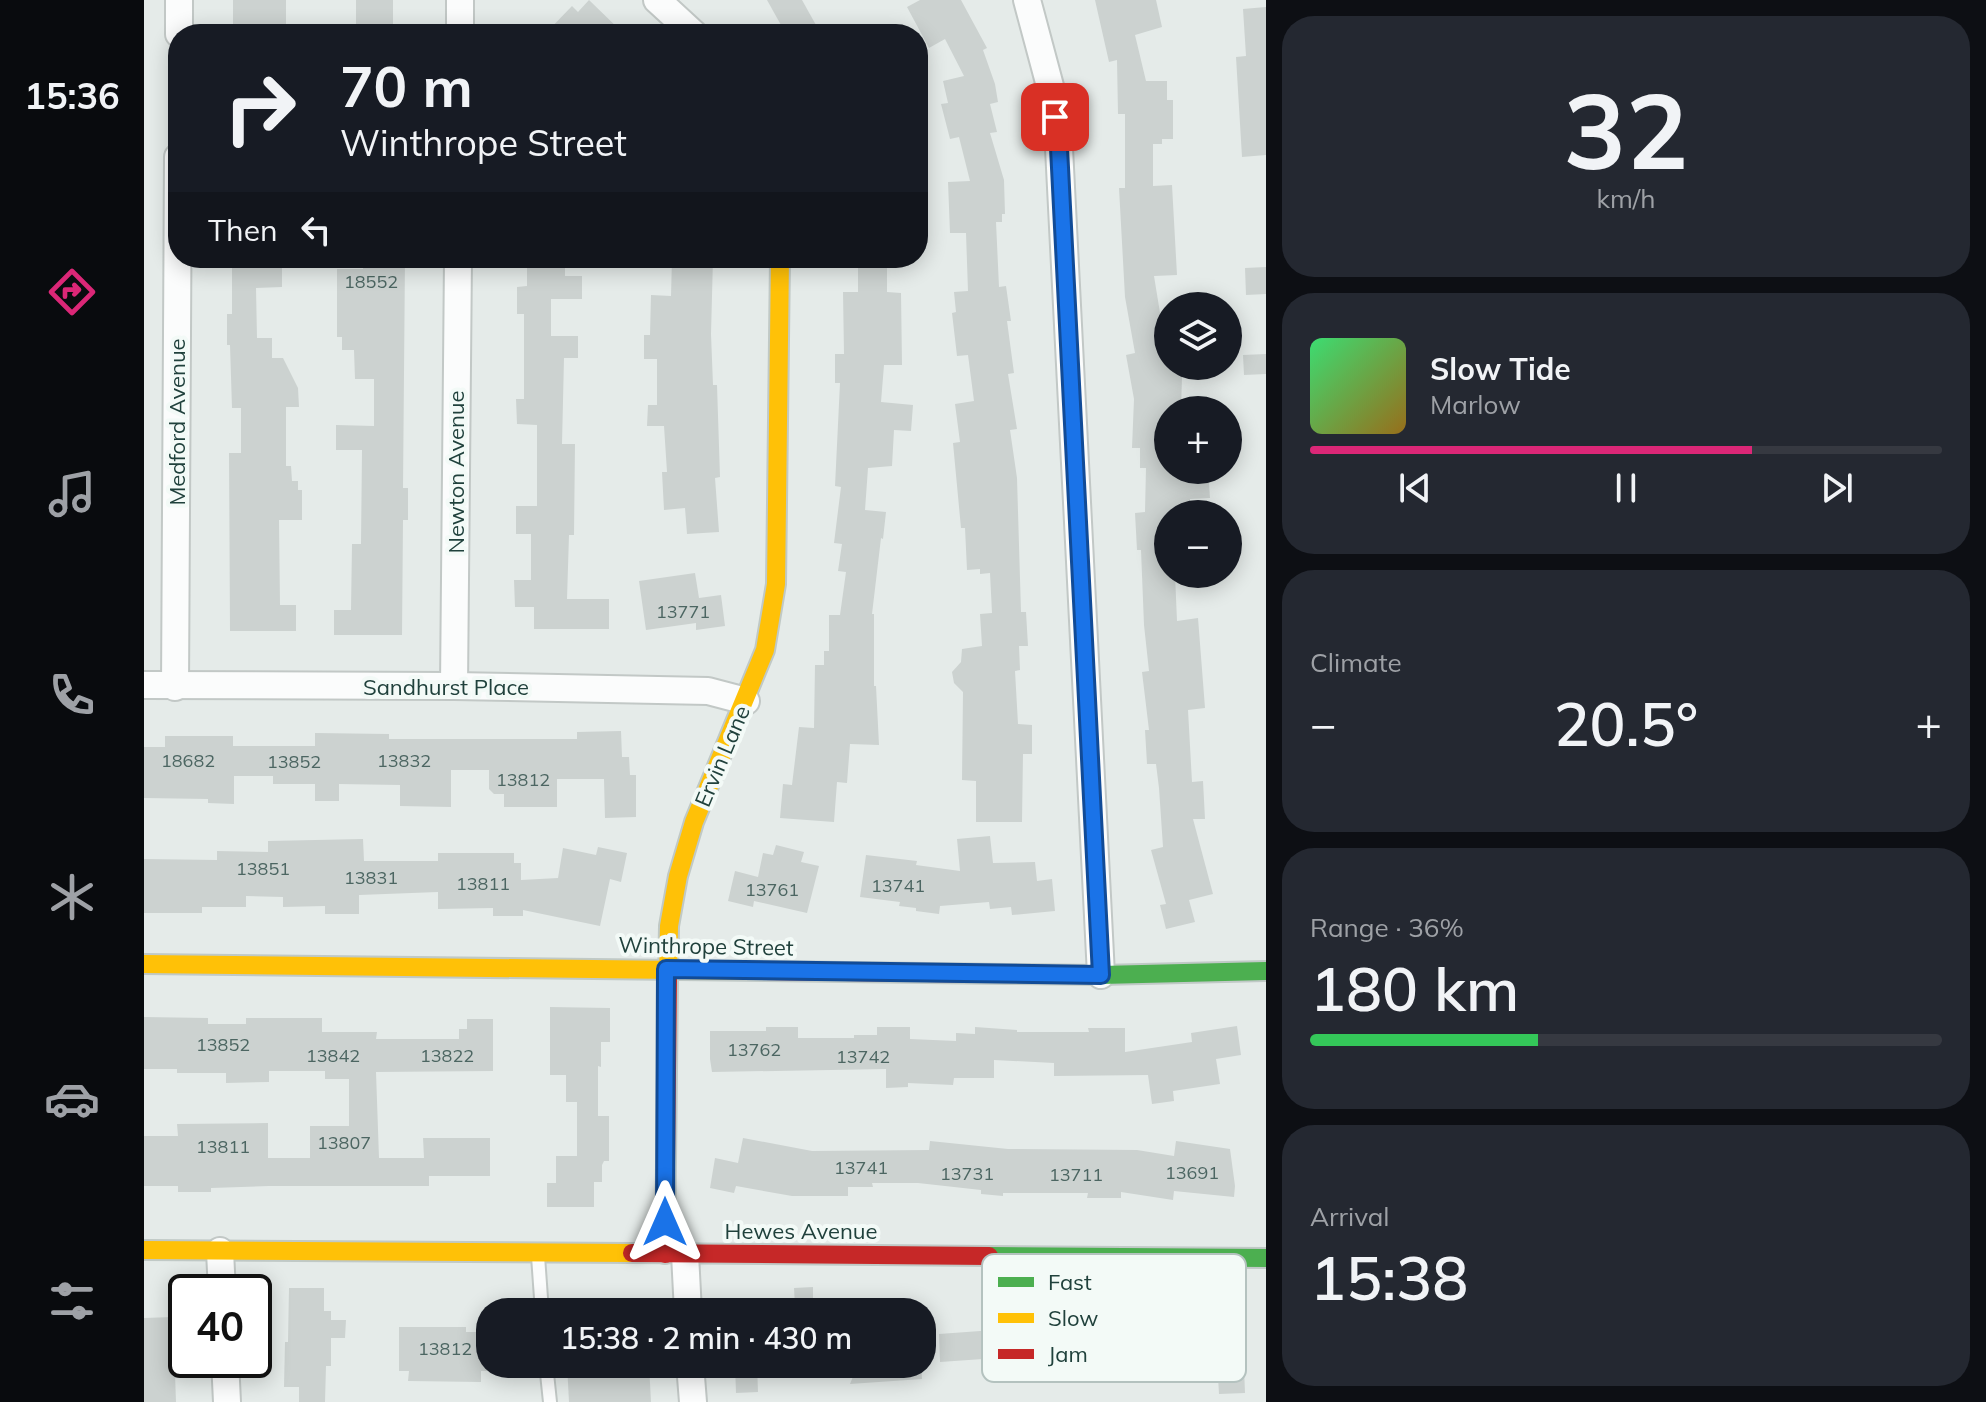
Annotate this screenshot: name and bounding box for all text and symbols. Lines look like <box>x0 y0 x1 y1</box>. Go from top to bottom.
text: 70 m <box>340 51 473 121</box>
icon: right <box>208 56 312 160</box>
text: 32 <box>1564 64 1688 195</box>
text: 15:36 <box>24 73 120 118</box>
pin <box>1021 83 1089 151</box>
icon: arrive <box>1033 95 1077 139</box>
text: Winthrope Street <box>340 120 627 165</box>
text: km/h <box>1597 182 1655 215</box>
icon: left <box>294 208 338 252</box>
text: Then <box>208 211 278 249</box>
icon: directions <box>44 264 100 320</box>
house number: 18552 <box>344 270 398 293</box>
map controls <box>1154 292 1242 588</box>
button: layers <box>1154 292 1242 380</box>
street label: Medford Avenue <box>163 338 191 506</box>
text: Slow Tide <box>1430 350 1571 388</box>
text: Marlow <box>1430 388 1521 421</box>
street label: Newton Avenue <box>442 391 470 554</box>
button: + <box>1154 396 1242 484</box>
icon: music <box>44 466 100 522</box>
icon: previous <box>1393 466 1437 510</box>
icon: pause <box>1604 466 1648 510</box>
icon: next <box>1815 466 1859 510</box>
button: − <box>1154 500 1242 588</box>
house number: 13771 <box>656 600 710 623</box>
text: Climate <box>1310 646 1402 679</box>
icon: phone <box>44 667 100 723</box>
street label: Sandhurst Place <box>363 673 529 701</box>
text: 20.5° <box>1554 686 1698 761</box>
text: − <box>1310 696 1336 751</box>
text: + <box>1916 696 1942 751</box>
street label: Ervin Lane <box>688 701 756 811</box>
house number: 18682 <box>161 749 215 772</box>
house number: 13832 <box>377 749 431 772</box>
house number: 13852 <box>267 750 321 773</box>
house number: 13812 <box>496 768 550 791</box>
house number: 13851 <box>236 857 290 880</box>
house number: 13831 <box>344 866 398 889</box>
icon: climate <box>44 869 100 925</box>
house number: 13811 <box>456 872 510 895</box>
house number: 13741 <box>871 874 925 897</box>
house number: 13761 <box>745 878 799 901</box>
text: Range · 36% <box>1310 911 1464 944</box>
street label: Winthrope Street <box>618 930 794 962</box>
text: 180 km <box>1310 951 1519 1026</box>
house number: 13852 <box>196 1033 250 1056</box>
house number: 13762 <box>727 1038 781 1061</box>
house number: 13842 <box>306 1044 360 1067</box>
house number: 13822 <box>420 1044 474 1067</box>
house number: 13742 <box>836 1045 890 1068</box>
icon: car <box>44 1071 100 1127</box>
house number: 13807 <box>317 1131 371 1154</box>
house number: 13811 <box>196 1135 250 1158</box>
house number: 13741 <box>834 1156 888 1179</box>
house number: 13691 <box>1165 1161 1219 1184</box>
house number: 13731 <box>940 1162 994 1185</box>
house number: 13711 <box>1049 1163 1103 1186</box>
position arrow <box>623 1180 707 1264</box>
text: Arrival <box>1310 1200 1390 1233</box>
street label: Hewes Avenue <box>725 1217 877 1245</box>
text: 15:38 <box>1310 1240 1468 1315</box>
legend <box>982 1254 1246 1382</box>
text: Fast <box>1048 1268 1092 1296</box>
icon: filters <box>44 1273 100 1329</box>
speed limit sign: 40 <box>168 1274 272 1378</box>
text: Slow <box>1048 1304 1098 1332</box>
text: 15:38 · 2 min · 430 m <box>560 1319 852 1357</box>
house number: 13812 <box>418 1337 472 1360</box>
text: Jam <box>1048 1340 1088 1368</box>

